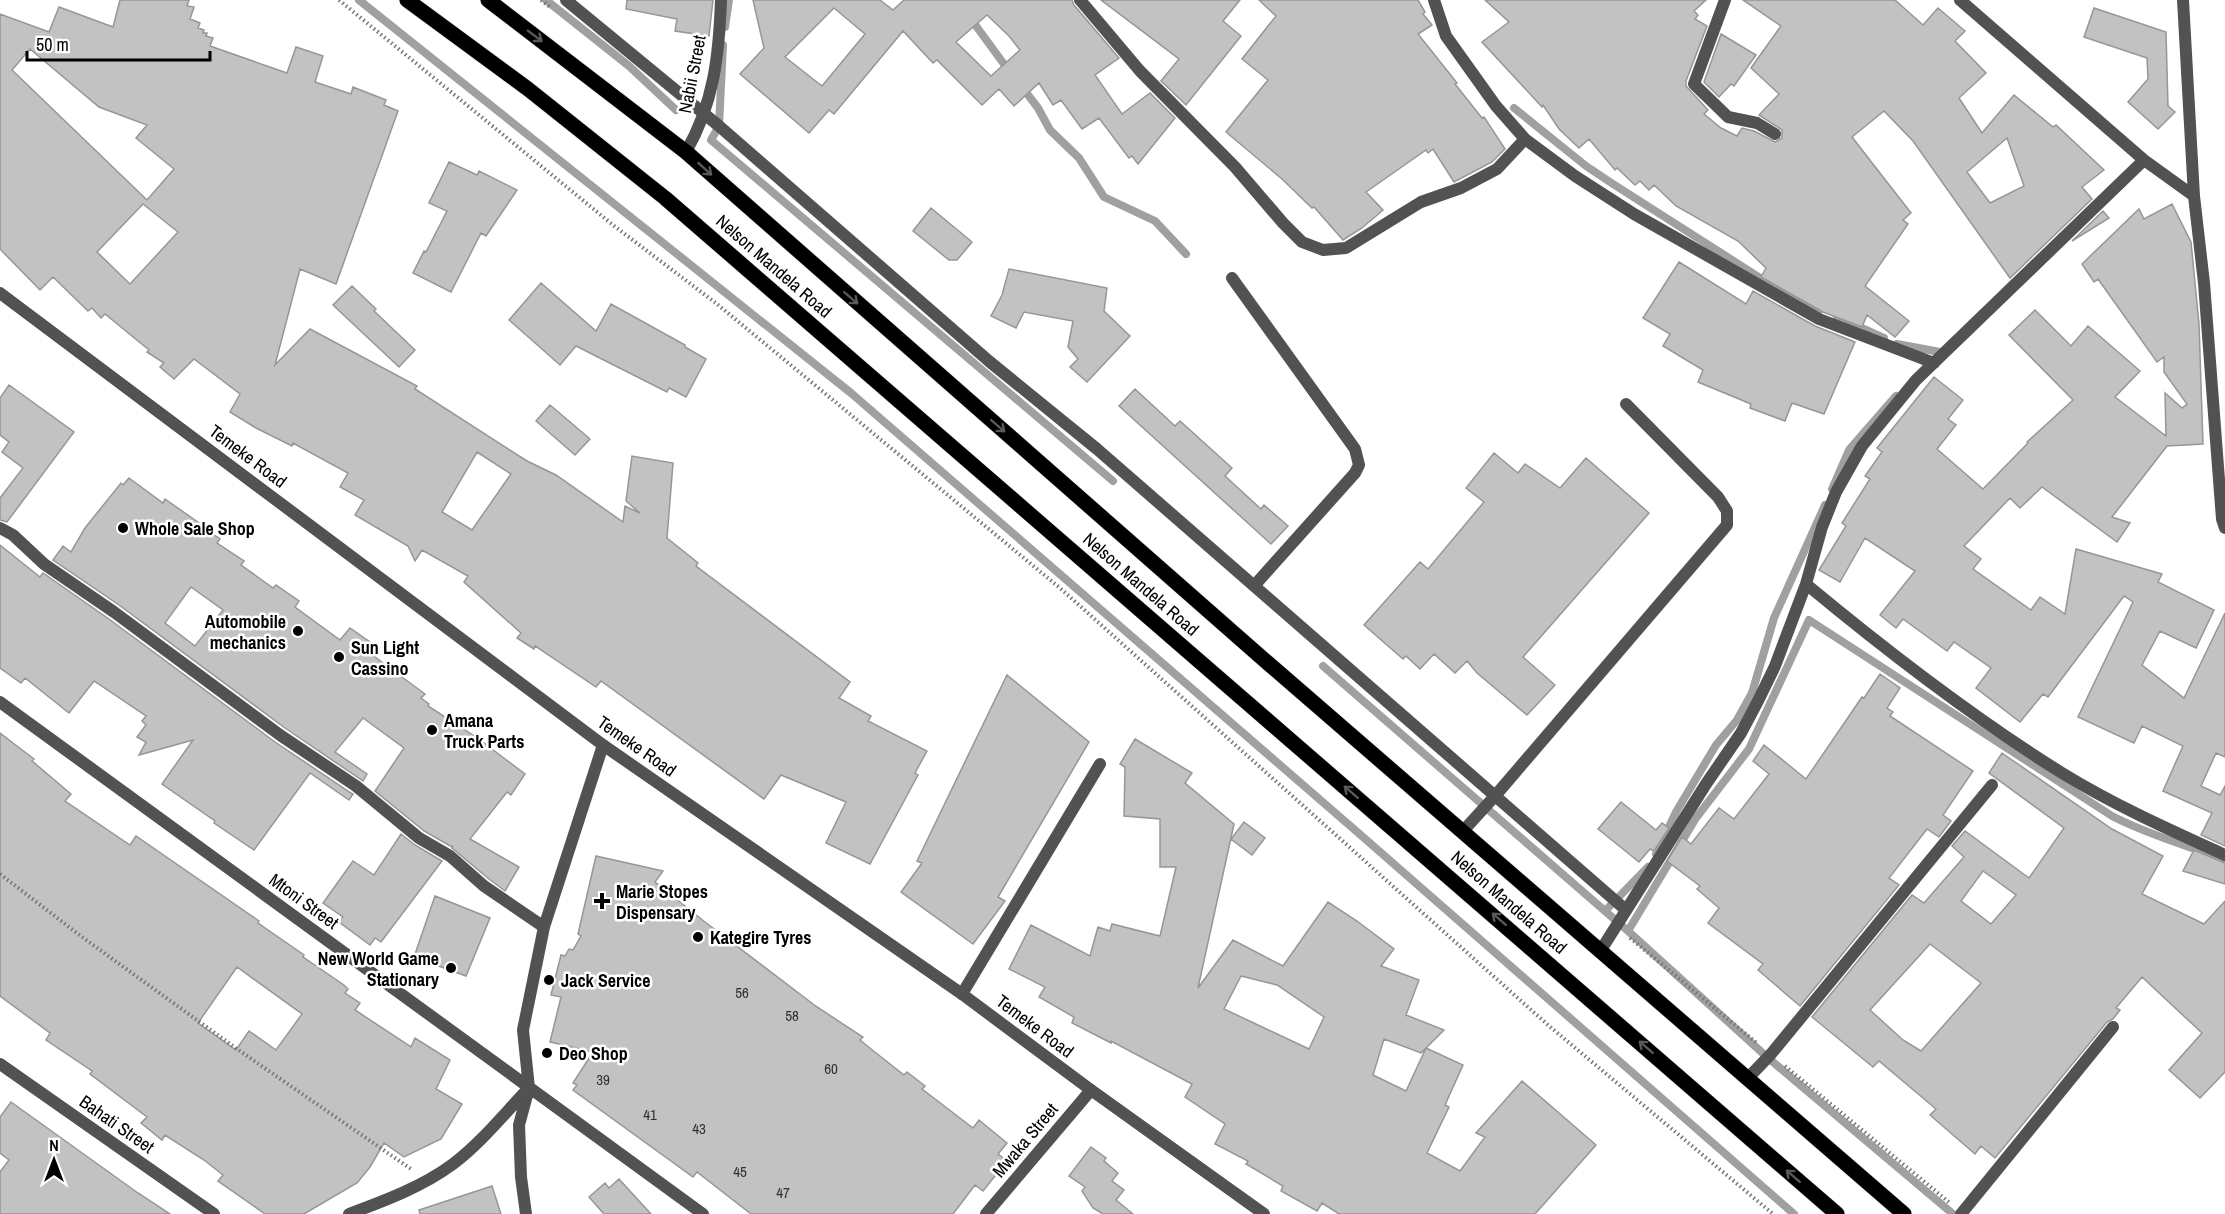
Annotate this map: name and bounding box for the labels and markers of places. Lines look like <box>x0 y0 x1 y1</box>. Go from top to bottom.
place label: Whole Sale Shop <box>135 516 255 541</box>
marker: Whole Sale Shop <box>116 521 130 535</box>
place label: Automobile mechanics <box>205 609 286 655</box>
marker: Automobile mechanics <box>291 624 305 638</box>
place label: Sun Light Cassino <box>351 635 419 681</box>
marker: Sun Light Cassino <box>332 650 346 664</box>
place label: Amana Truck Parts <box>444 708 524 754</box>
marker: Amana Truck Parts <box>425 723 439 737</box>
place label: Marie Stopes Dispensary <box>616 879 708 925</box>
marker: Marie Stopes Dispensary <box>593 892 611 910</box>
place label: Kategire Tyres <box>710 925 811 950</box>
marker: Kategire Tyres <box>691 930 705 944</box>
place label: New World Game Stationary <box>318 946 440 992</box>
marker: New World Game Stationary <box>444 961 458 975</box>
place label: Jack Service <box>561 968 650 993</box>
marker: Jack Service <box>542 973 556 987</box>
place label: Deo Shop <box>559 1041 628 1066</box>
marker: Deo Shop <box>540 1046 554 1060</box>

